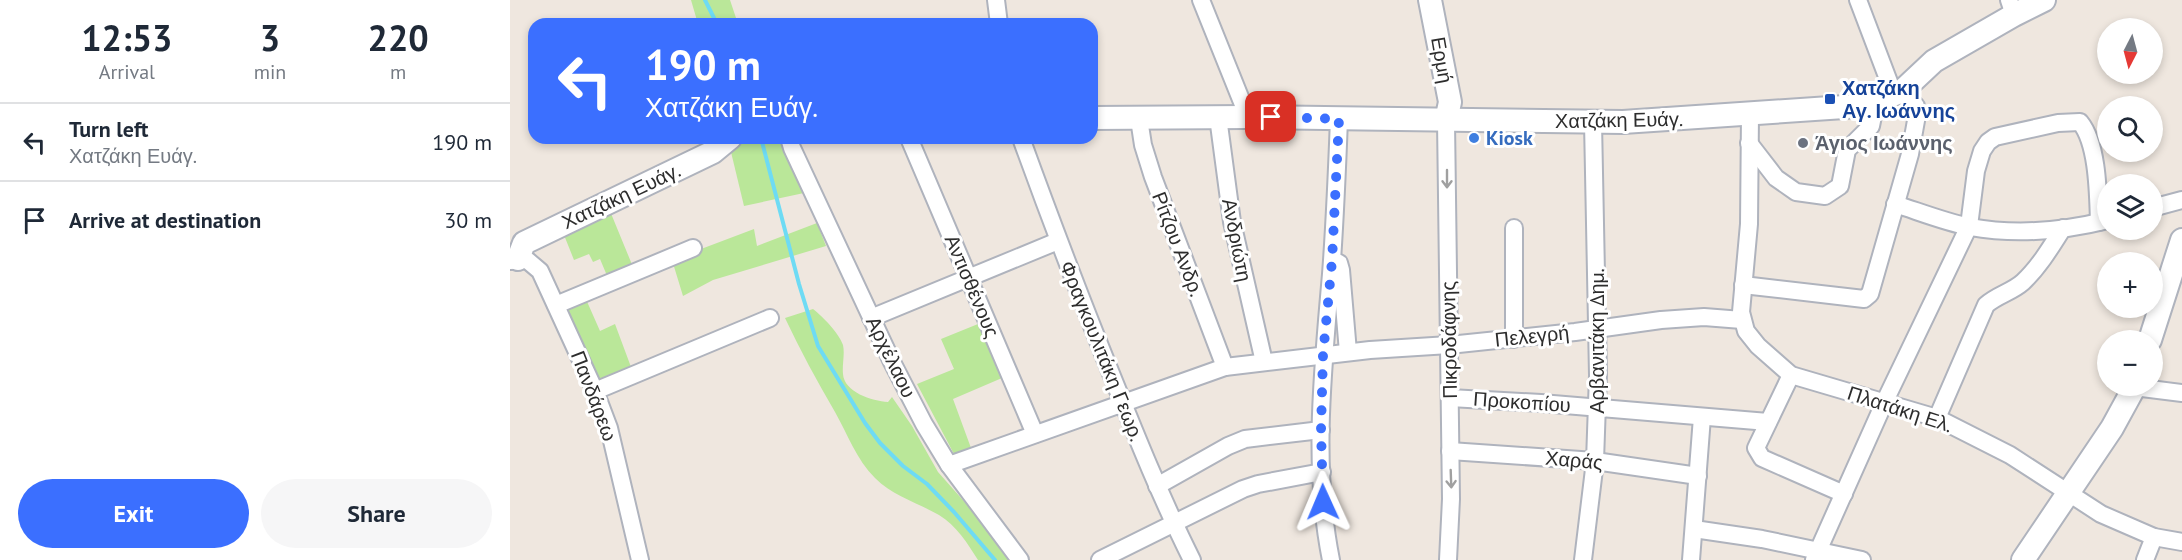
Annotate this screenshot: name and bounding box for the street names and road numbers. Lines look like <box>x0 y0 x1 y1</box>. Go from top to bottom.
street label: Ερμή <box>1425 35 1459 85</box>
street label: Χατζάκη Ευάγ. <box>1555 106 1683 134</box>
street label: Χατζάκη Ευάγ. <box>557 157 685 235</box>
street label: Ρίτζου Ανδρ. <box>1146 188 1210 300</box>
street label: Ανδριώτη <box>1216 196 1258 284</box>
street label: Αντισθένους <box>939 231 1005 342</box>
street label: Φραγκουλιτάκη Γεωρ. <box>1054 257 1150 445</box>
street label: Αρβανιτάκη Δημ. <box>1584 268 1610 414</box>
street label: Πικροδάφνης <box>1435 281 1463 399</box>
street label: Αρχέλαου <box>860 312 922 402</box>
street label: Πελεγρή <box>1493 319 1571 353</box>
street label: Πανδάρεω <box>565 347 623 445</box>
street label: Πλατάκη Ελ. <box>1844 380 1956 438</box>
street label: Προκοπίου <box>1472 386 1572 418</box>
street label: Χαράς <box>1544 445 1604 475</box>

